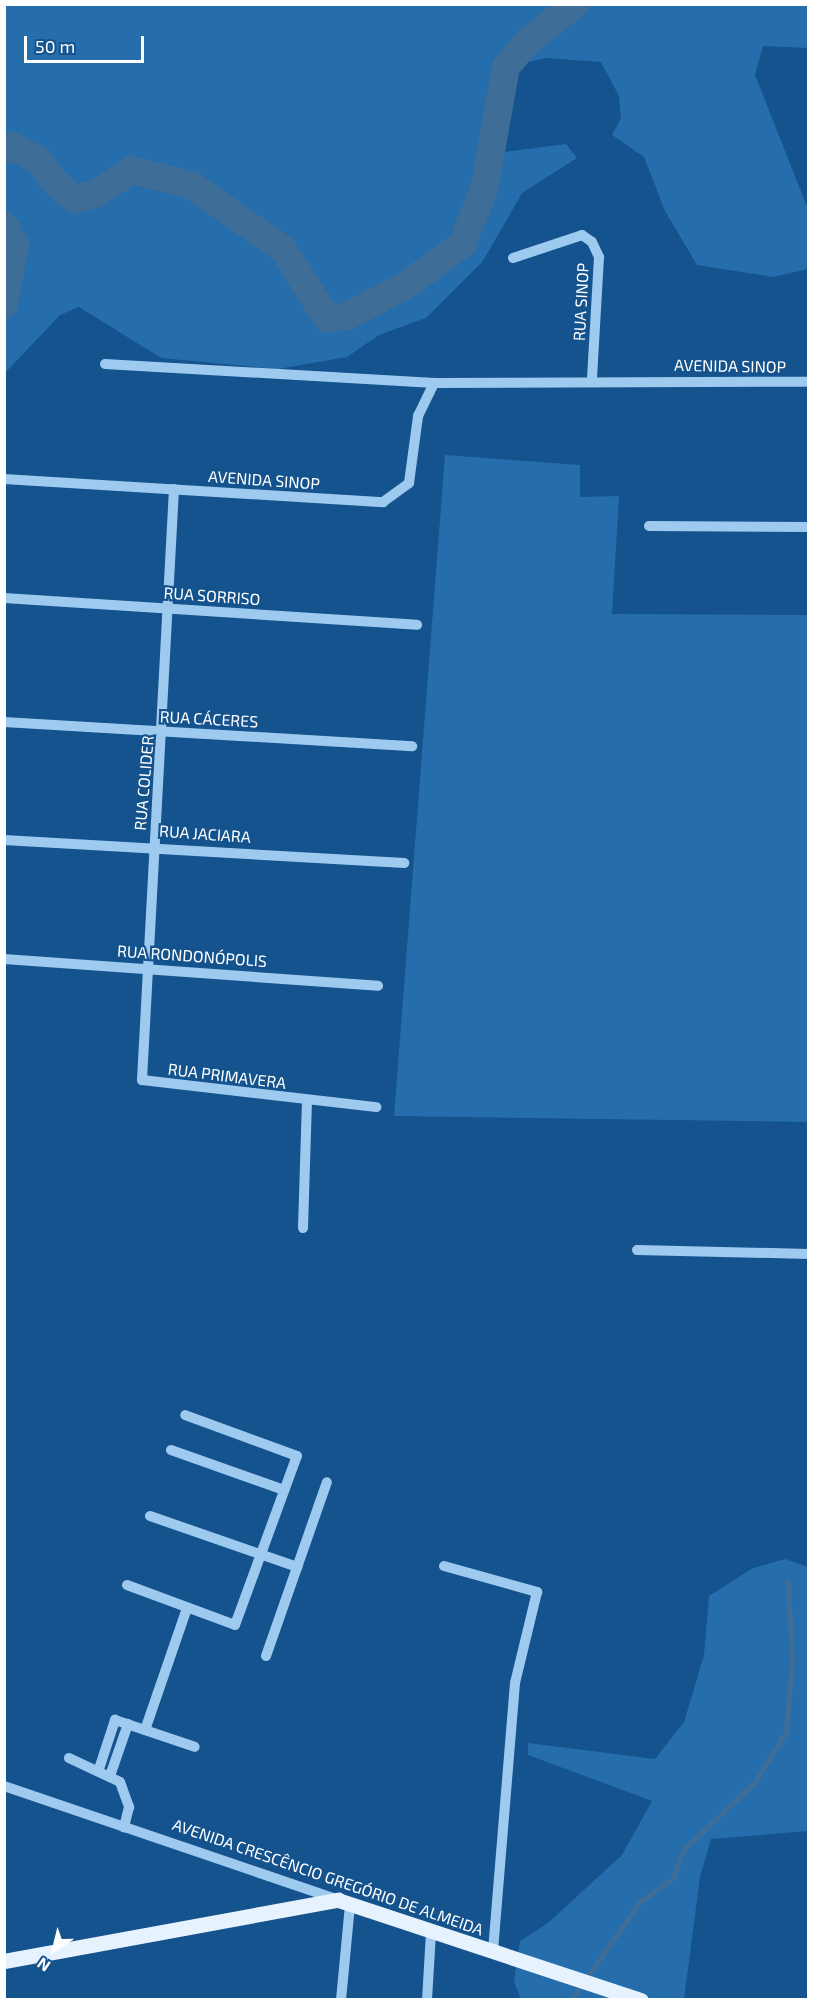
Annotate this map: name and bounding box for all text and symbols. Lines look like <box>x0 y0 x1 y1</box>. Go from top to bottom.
scale bar <box>27 24 147 62</box>
text: 50 m <box>35 35 75 57</box>
street label: RUA SINOP <box>569 262 593 342</box>
street label: AVENIDA SINOP <box>674 355 786 377</box>
street label: AVENIDA SINOP <box>207 467 321 493</box>
street label: RUA SORRISO <box>163 583 261 609</box>
street label: RUA CÁCERES <box>159 707 259 731</box>
street label: RUA COLIDER <box>130 735 158 831</box>
street label: RUA JACIARA <box>158 821 252 847</box>
street label: RUA RONDONÓPOLIS <box>116 941 268 971</box>
street label: RUA PRIMAVERA <box>167 1059 287 1093</box>
street label: AVENIDA CRESCÊNCIO GREGÓRIO DE ALMEIDA <box>170 1814 486 1940</box>
north arrow <box>24 1920 84 1980</box>
text: N <box>33 1954 54 1976</box>

